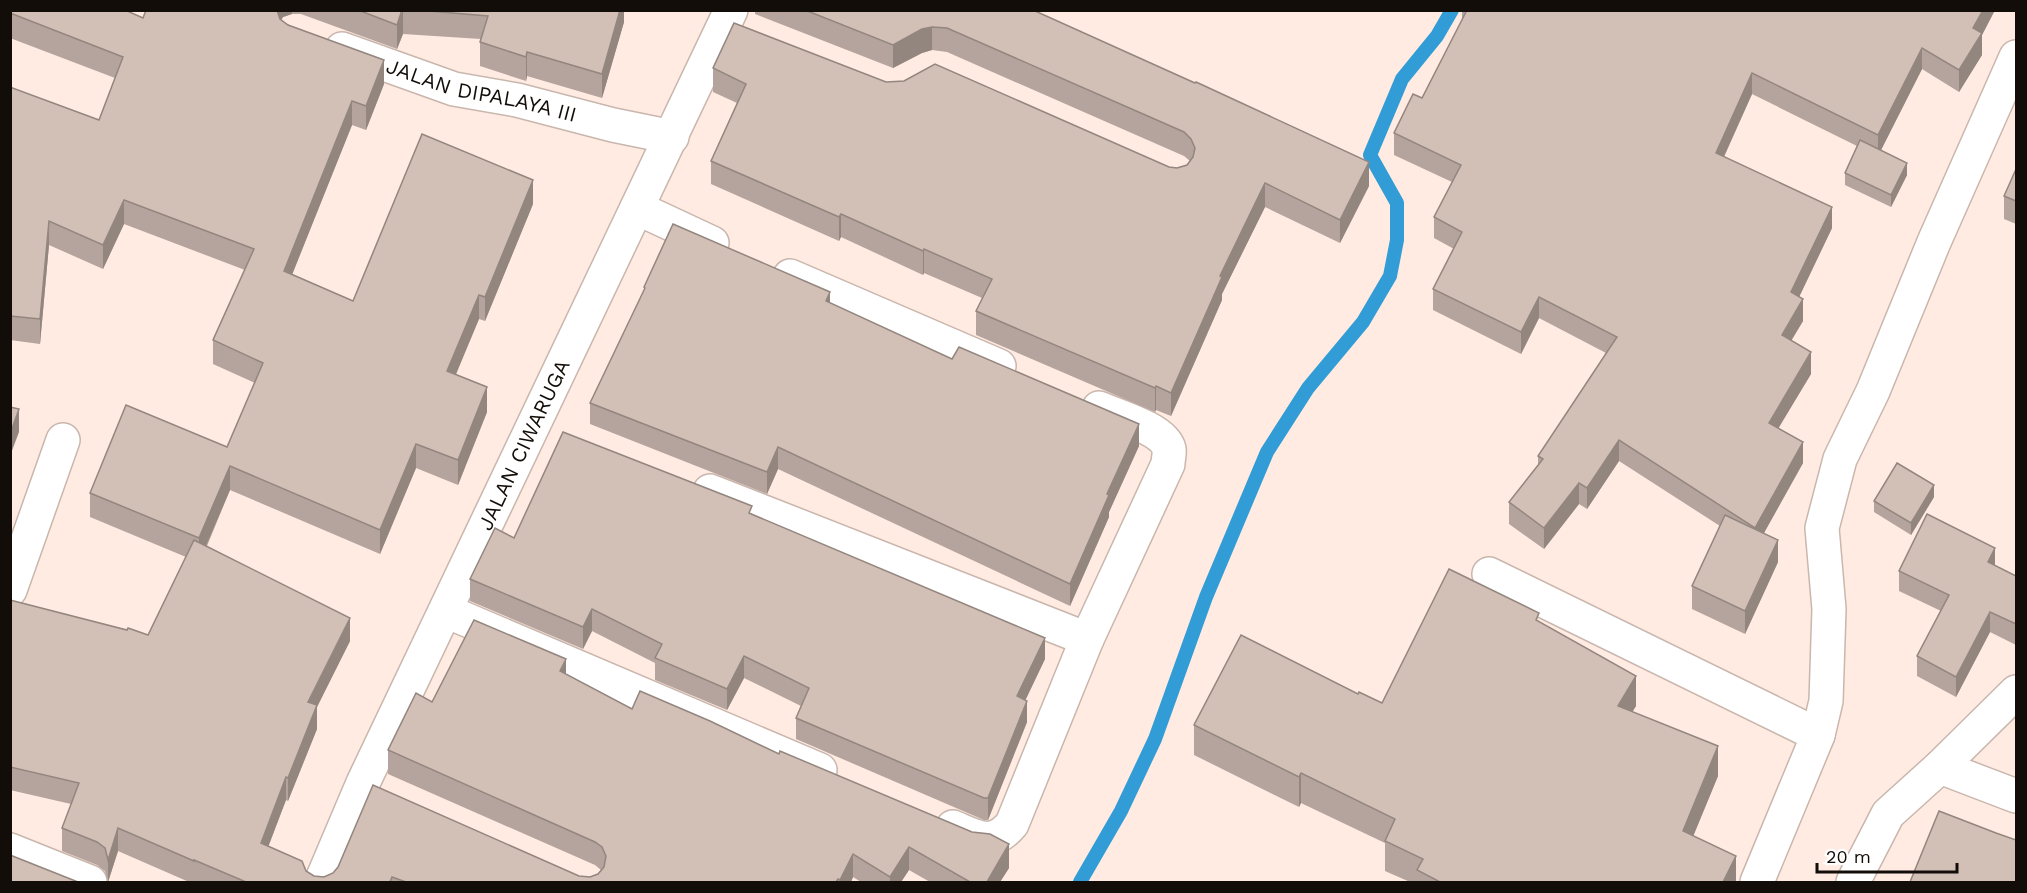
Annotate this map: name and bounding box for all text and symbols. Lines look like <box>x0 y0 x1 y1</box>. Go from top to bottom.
street label: JALAN DIPALAYA III <box>383 53 579 127</box>
street label: JALAN CIWARUGA <box>472 355 575 534</box>
scale bar <box>1817 836 1956 874</box>
text: 20 m <box>1826 846 1871 867</box>

